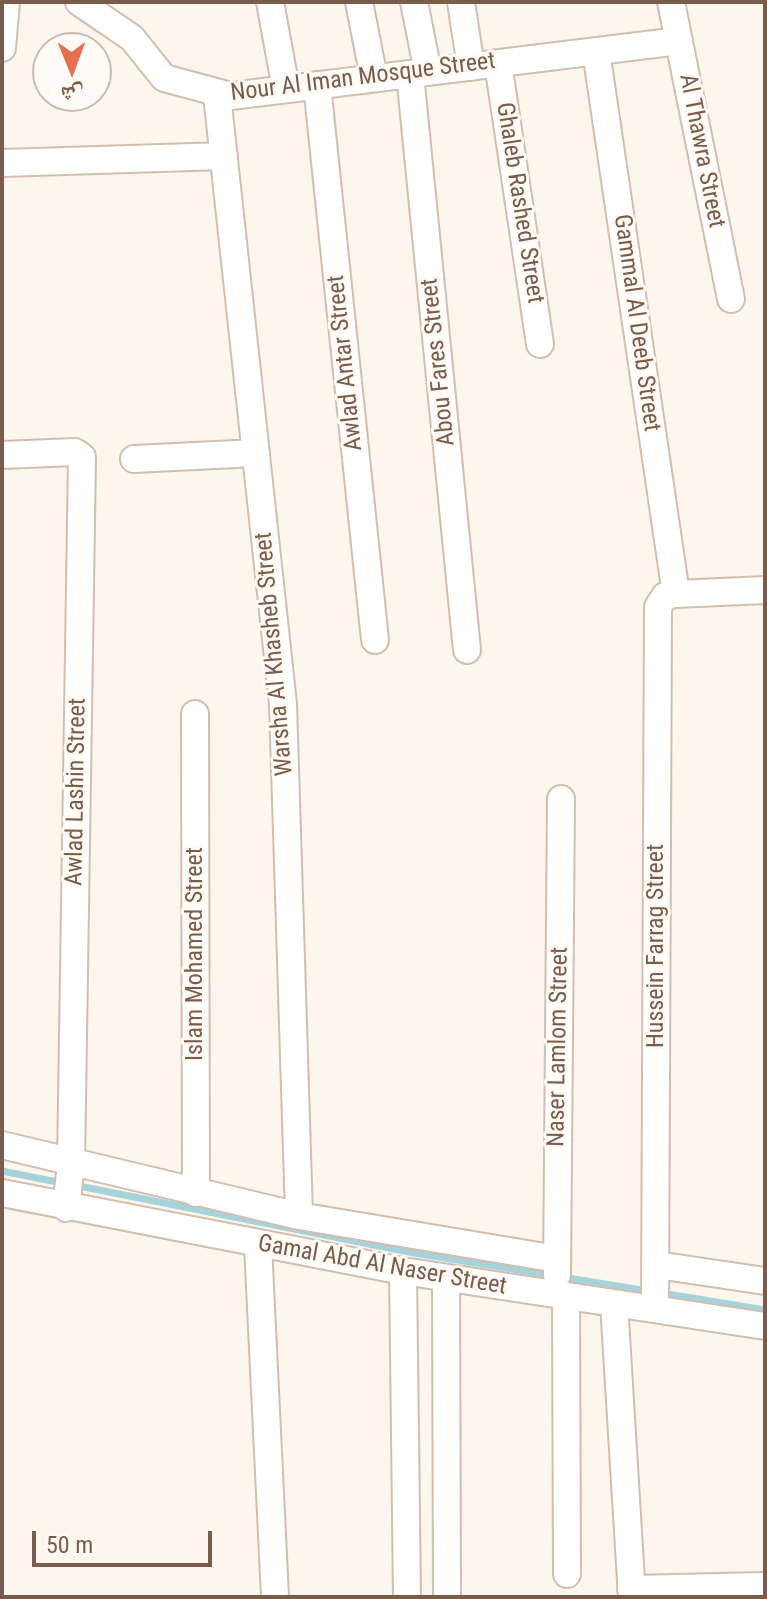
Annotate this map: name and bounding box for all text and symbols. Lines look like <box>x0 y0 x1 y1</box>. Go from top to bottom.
north arrow <box>32 32 112 112</box>
street label: Nour Al Iman Mosque Street <box>229 47 497 109</box>
street label: Al Thawra Street <box>672 72 730 230</box>
text: ش <box>61 82 84 107</box>
street label: Ghaleb Rashed Street <box>489 100 549 306</box>
street label: Gammal Al Deeb Street <box>607 213 665 433</box>
street label: Awlad Antar Street <box>322 274 370 452</box>
street label: Abou Fares Street <box>416 277 462 447</box>
street label: Warsha Al Khasheb Street <box>250 531 300 777</box>
street label: Awlad Lashin Street <box>61 698 93 886</box>
street label: Hussein Farrag Street <box>643 844 671 1048</box>
street label: Islam Mohamed Street <box>182 847 210 1061</box>
street label: Naser Lamlom Street <box>543 947 575 1147</box>
street label: Gamal Abd Al Naser Street <box>256 1230 508 1302</box>
scale bar <box>36 1515 216 1565</box>
text: 50 m <box>46 1531 93 1559</box>

